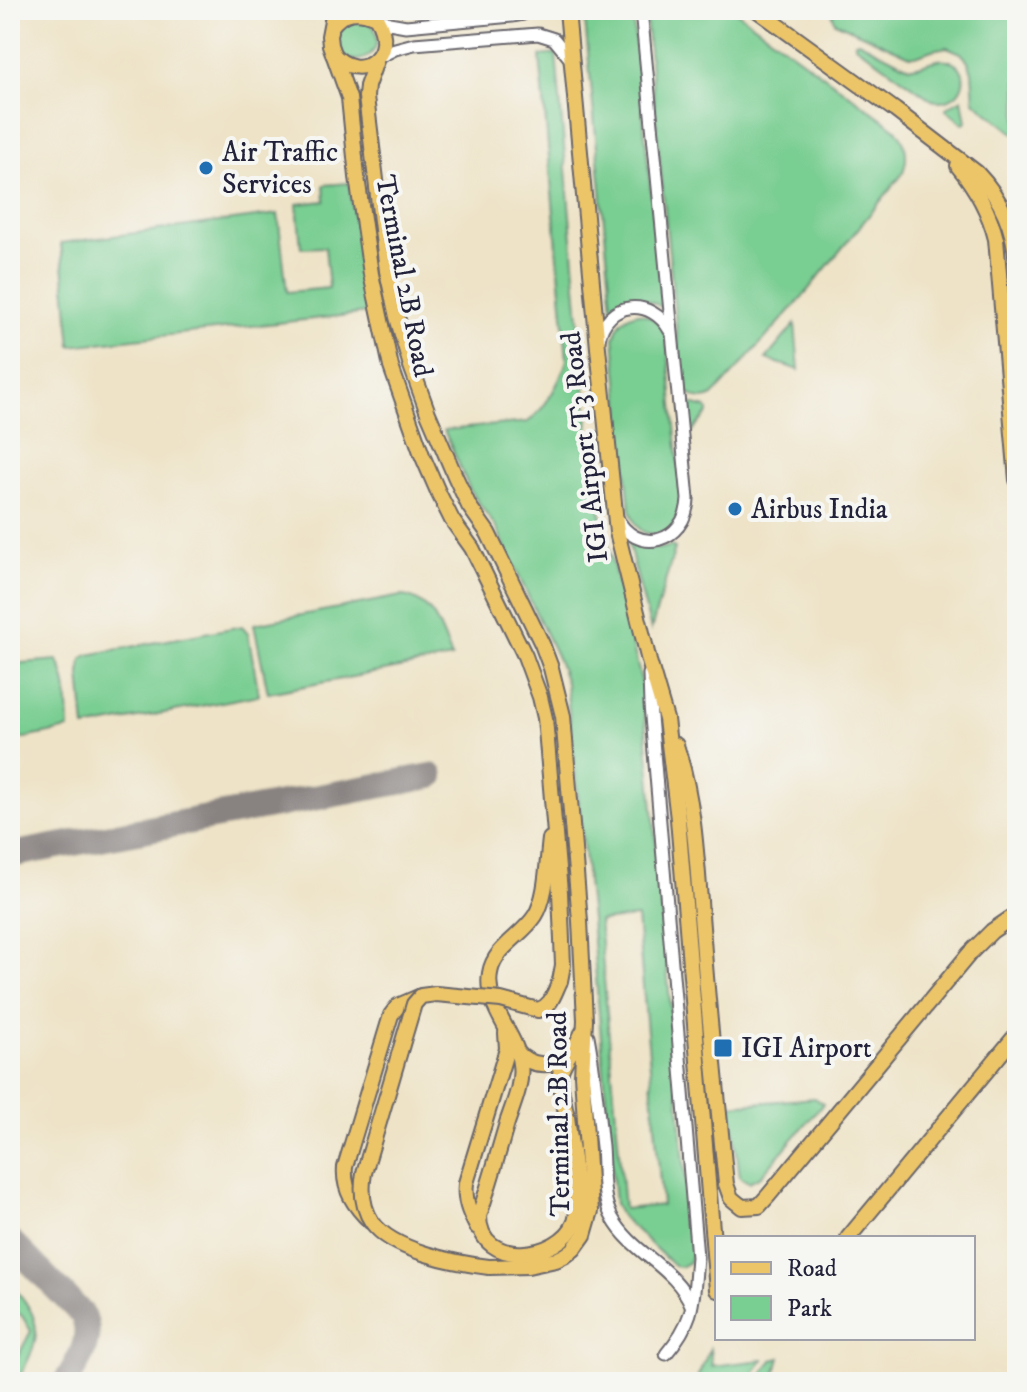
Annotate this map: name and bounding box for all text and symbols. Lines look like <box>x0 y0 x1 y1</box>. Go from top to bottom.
place label: Air Traffic Services <box>222 135 338 202</box>
marker: Air Traffic Services <box>197 159 215 177</box>
street label: Terminal 2B Road <box>367 172 441 380</box>
street label: IGI Airport T3 Road <box>553 329 617 564</box>
place label: Airbus India <box>751 492 888 527</box>
marker: Airbus India <box>726 500 744 518</box>
street label: Terminal 2B Road <box>540 1011 578 1217</box>
place label: IGI Airport <box>741 1031 872 1066</box>
marker: IGI Airport <box>712 1037 734 1059</box>
legend <box>715 1236 975 1340</box>
text: Road <box>787 1254 837 1284</box>
text: Park <box>787 1294 832 1324</box>

